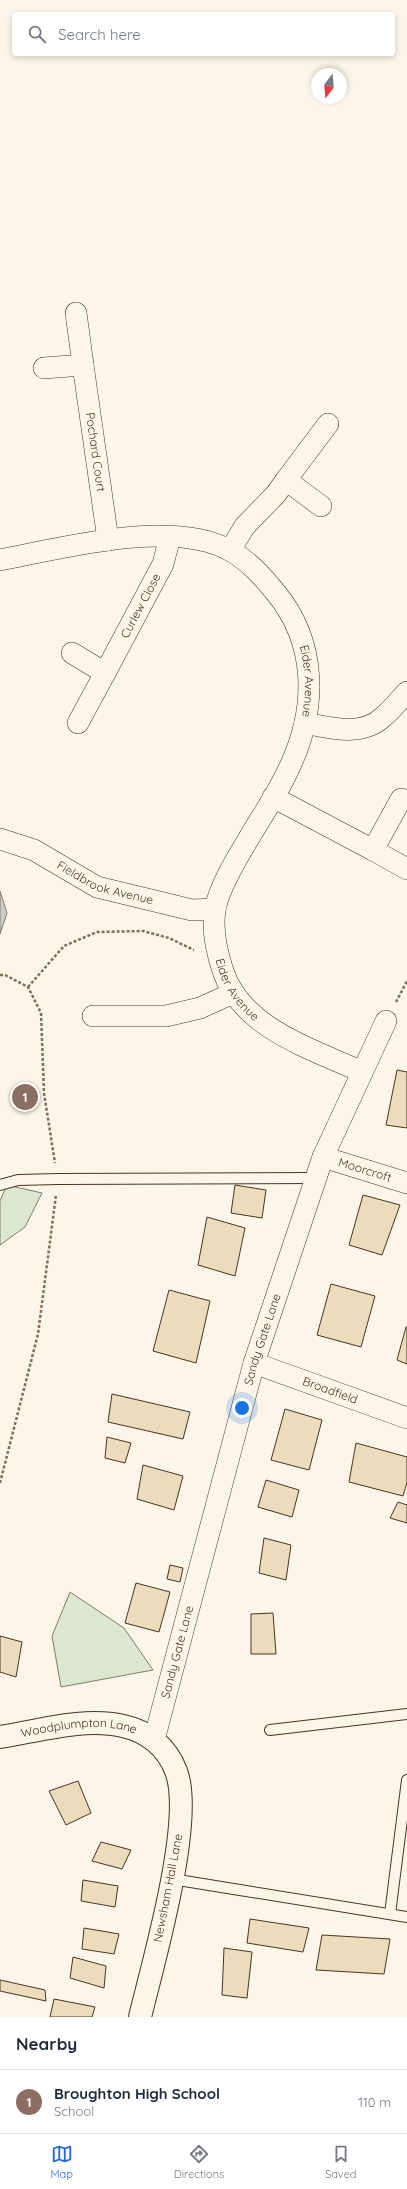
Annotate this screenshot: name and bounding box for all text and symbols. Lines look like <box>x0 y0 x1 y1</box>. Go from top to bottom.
search box <box>12 12 395 56</box>
icon: search <box>26 23 48 45</box>
text: Search here <box>58 25 141 44</box>
north arrow <box>311 68 347 104</box>
street label: Pochard Court <box>83 411 109 493</box>
street label: Curlew Close <box>117 571 164 641</box>
street label: Eider Avenue <box>297 643 317 719</box>
street label: Fieldbrook Avenue <box>54 857 155 907</box>
street label: Eider Avenue <box>213 957 263 1024</box>
pin: 1 <box>12 1082 38 1112</box>
street label: Moorcroft <box>337 1154 394 1185</box>
street label: Sandy Gate Lane <box>240 1291 284 1387</box>
street label: Broadfield <box>301 1373 360 1407</box>
your location <box>232 1398 252 1418</box>
street label: Sandy Gate Lane <box>157 1604 196 1700</box>
street label: Woodplumpton Lane <box>19 1715 140 1740</box>
street label: Newsham Hall Lane <box>150 1832 185 1944</box>
text: Nearby <box>16 2033 77 2054</box>
text: Broughton High School <box>54 2084 220 2103</box>
text: 1 <box>26 2094 32 2110</box>
text: 110 m <box>358 2094 391 2110</box>
text: School <box>54 2103 94 2119</box>
tab: Map <box>50 2143 73 2181</box>
tab: Directions <box>174 2143 224 2181</box>
tab: Saved <box>325 2143 357 2181</box>

